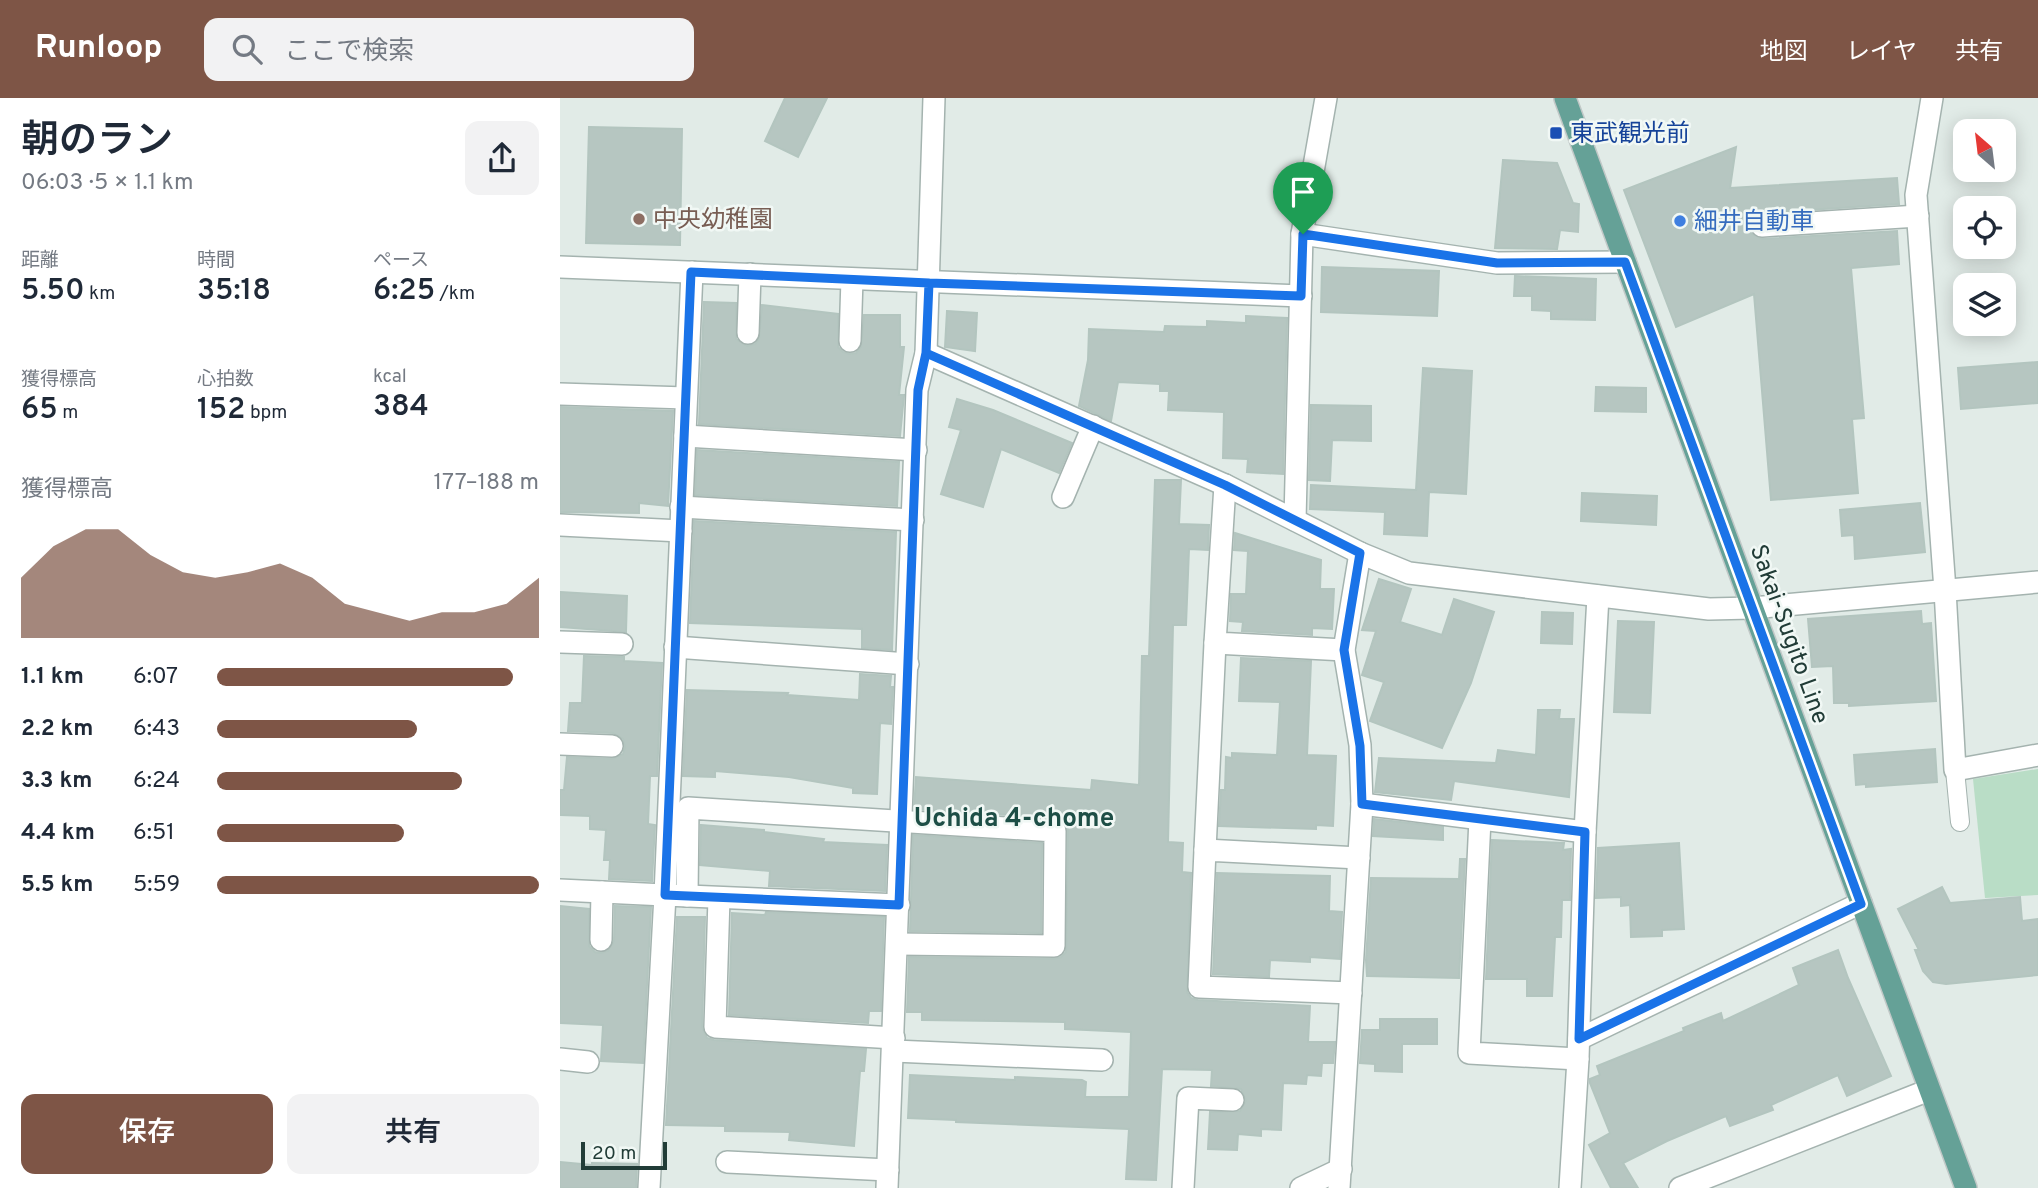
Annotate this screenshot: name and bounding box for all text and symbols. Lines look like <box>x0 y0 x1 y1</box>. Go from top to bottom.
search box <box>204 18 694 81</box>
text: Runloop <box>35 28 162 70</box>
icon: search <box>228 30 266 68</box>
text: ここで検索 <box>284 36 414 69</box>
text: 地図 <box>1760 38 1808 68</box>
text: レイヤ <box>1846 38 1917 68</box>
text: 共有 <box>1955 38 2003 68</box>
text: 朝のラン <box>21 118 173 167</box>
north arrow <box>1953 119 2016 182</box>
map controls <box>1953 119 2016 336</box>
place label: 東武観光前 <box>1570 120 1690 150</box>
button: share <box>465 121 539 195</box>
marker: 東武観光前 <box>1548 125 1564 141</box>
pin <box>1273 162 1333 234</box>
text: 06:03 · 5 × 1.1 km <box>21 169 193 198</box>
icon: arrive <box>1284 173 1322 211</box>
button: locate <box>1953 196 2016 259</box>
place label: 中央幼稚園 <box>653 206 773 236</box>
place label: 細井自動車 <box>1694 208 1814 238</box>
marker: 中央幼稚園 <box>631 211 647 227</box>
marker: 細井自動車 <box>1672 213 1688 229</box>
text: 距離 <box>21 249 59 273</box>
text: 時間 <box>197 249 235 273</box>
text: ペース <box>373 249 429 273</box>
text: 5.50 <box>21 273 84 310</box>
text: 35:18 <box>197 273 271 310</box>
text: 6:25 <box>373 273 435 310</box>
button: layers <box>1953 273 2016 336</box>
text: km <box>84 282 115 306</box>
text: /km <box>435 282 475 306</box>
text: kcal <box>373 365 407 389</box>
text: 獲得標高 <box>21 368 97 392</box>
text: 心拍数 <box>197 368 254 392</box>
text: 384 <box>373 389 429 426</box>
text: 65 <box>21 392 58 429</box>
text: 152 <box>197 392 245 429</box>
text: m <box>58 401 78 425</box>
text: bpm <box>245 401 287 425</box>
text: 177–188 m <box>434 469 539 498</box>
text: 獲得標高 <box>21 476 113 505</box>
street label: Sakai-Sugito Line <box>1742 541 1834 728</box>
text: 1.1 km <box>21 663 84 692</box>
text: 6:07 <box>133 663 178 692</box>
text: 2.2 km <box>21 715 94 744</box>
text: 6:43 <box>133 715 180 744</box>
text: 3.3 km <box>21 767 92 796</box>
text: 6:24 <box>133 767 180 796</box>
district label: Uchida 4-chome <box>914 803 1114 836</box>
text: 4.4 km <box>21 819 95 848</box>
text: 6:51 <box>133 819 175 848</box>
text: 5.5 km <box>21 871 94 900</box>
text: 5:59 <box>133 871 180 900</box>
button: 保存 <box>21 1094 273 1174</box>
button: 共有 <box>287 1094 539 1174</box>
scale bar <box>581 1139 667 1171</box>
text: 20 m <box>592 1142 636 1166</box>

